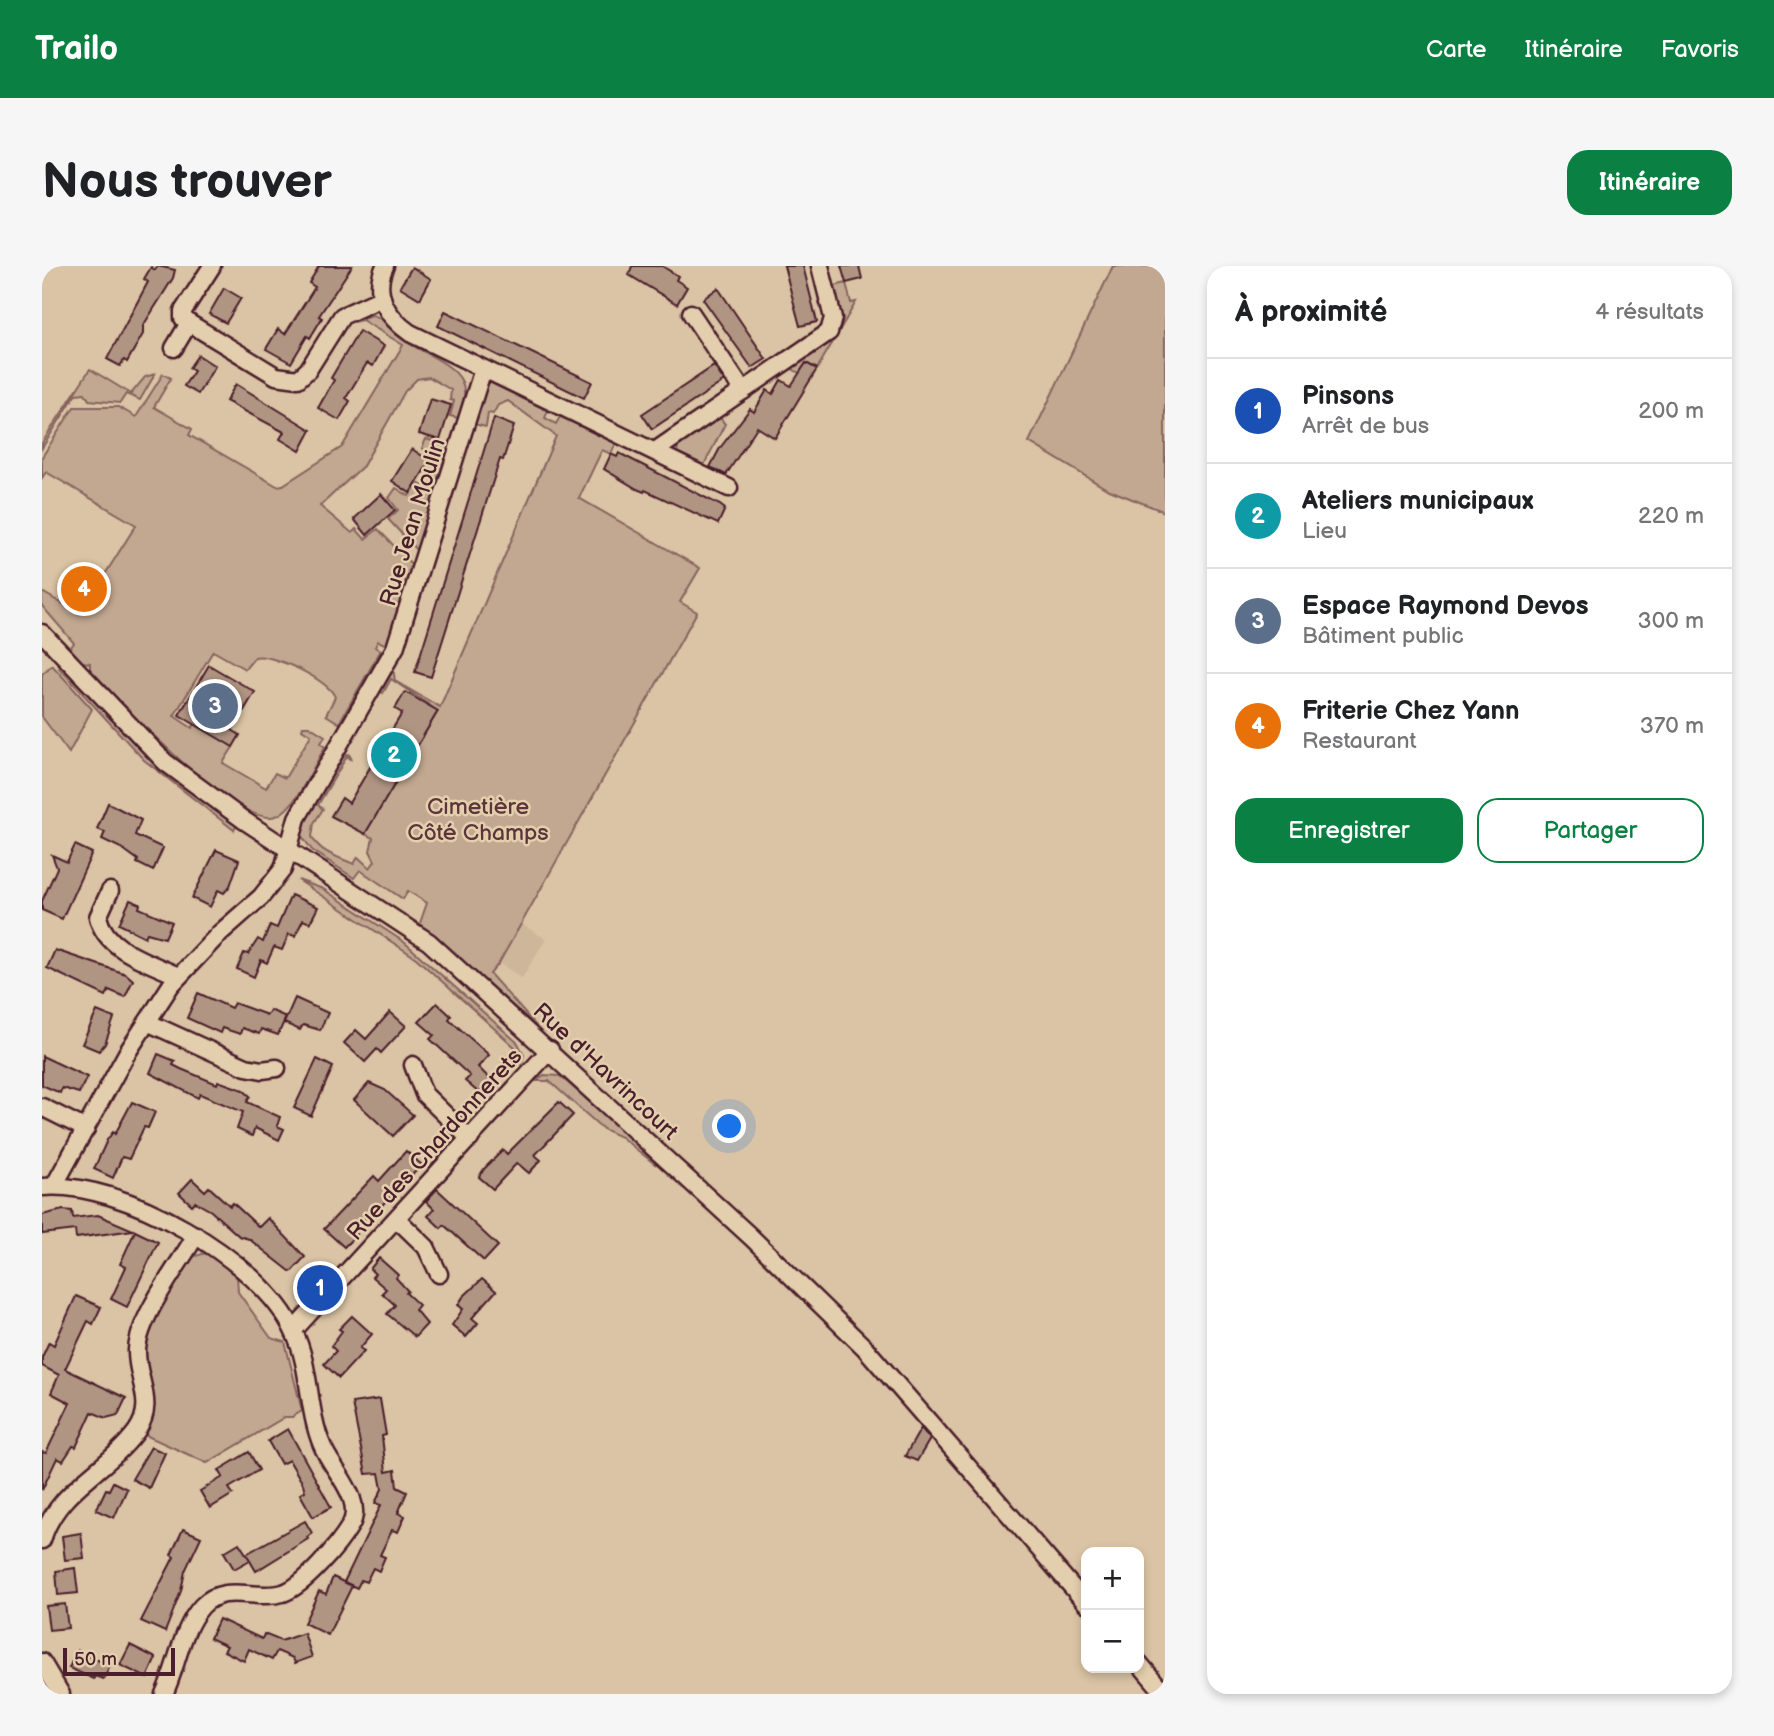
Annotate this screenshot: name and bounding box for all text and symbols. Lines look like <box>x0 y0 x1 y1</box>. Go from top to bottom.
text: Trailo <box>35 29 118 69</box>
text: Carte <box>1426 35 1487 64</box>
text: Itinéraire <box>1525 35 1623 64</box>
text: Favoris <box>1661 35 1739 64</box>
button: Itinéraire <box>1567 150 1732 215</box>
text: Nous trouver <box>42 153 332 212</box>
text: À proximité <box>1235 294 1387 330</box>
text: 4 résultats <box>1595 298 1704 326</box>
text: Pinsons <box>1302 381 1394 412</box>
text: 1 <box>1253 397 1263 425</box>
text: 200 m <box>1638 397 1704 425</box>
text: Arrêt de bus <box>1302 412 1429 440</box>
street label: Rue Jean Moulin <box>374 435 452 610</box>
text: Ateliers municipaux <box>1302 486 1533 517</box>
text: 2 <box>1251 502 1265 530</box>
text: 220 m <box>1638 502 1704 530</box>
text: Lieu <box>1302 517 1347 545</box>
pin: 4 <box>61 563 107 615</box>
text: Espace Raymond Devos <box>1302 591 1589 622</box>
text: 3 <box>1251 607 1265 635</box>
text: 300 m <box>1638 607 1704 635</box>
text: Bâtiment public <box>1302 622 1464 650</box>
pin: 3 <box>192 680 238 732</box>
text: Friterie Chez Yann <box>1302 696 1520 727</box>
text: 4 <box>1251 712 1265 740</box>
text: 370 m <box>1640 712 1704 740</box>
text: Restaurant <box>1302 727 1416 755</box>
pin: 2 <box>371 729 417 781</box>
park label: Cimetière Côté Champs <box>407 793 549 847</box>
button: Enregistrer <box>1235 798 1463 863</box>
button: Partager <box>1477 798 1704 863</box>
street label: Rue d'Havrincourt <box>527 997 684 1146</box>
street label: Rue des Chardonnerets <box>341 1043 528 1247</box>
your location <box>712 1109 746 1143</box>
pin: 1 <box>297 1262 343 1314</box>
map controls <box>1081 1547 1144 1673</box>
button: + <box>1081 1547 1144 1610</box>
button: − <box>1081 1610 1144 1673</box>
scale bar <box>63 1645 175 1677</box>
text: 50 m <box>74 1648 117 1671</box>

